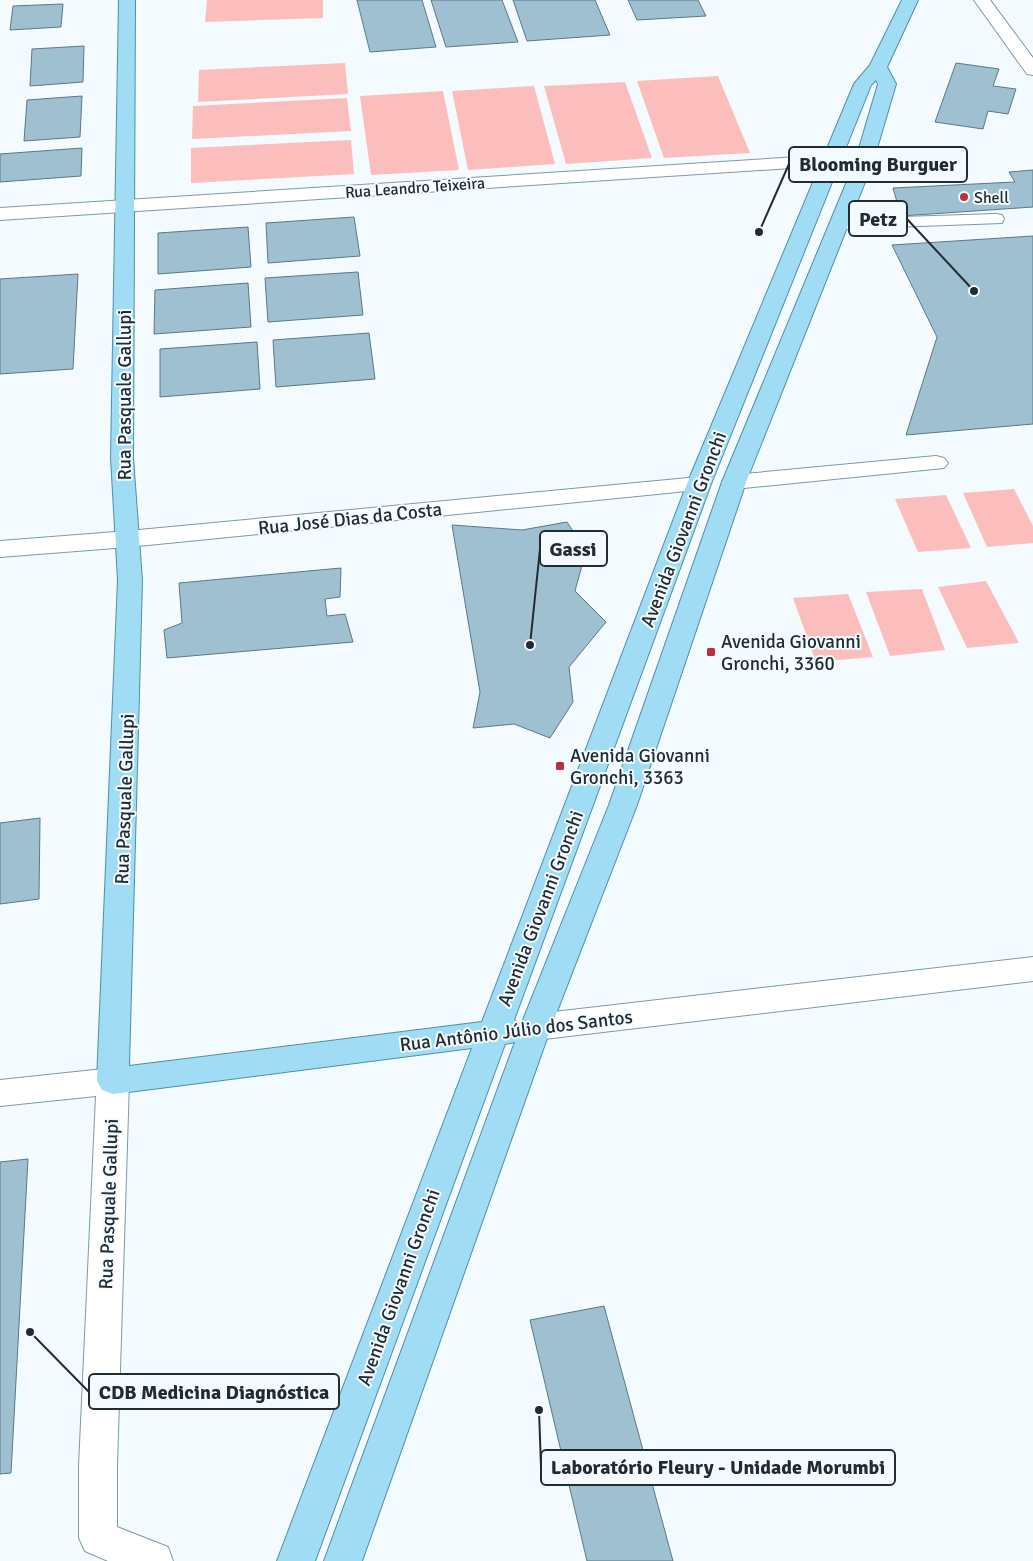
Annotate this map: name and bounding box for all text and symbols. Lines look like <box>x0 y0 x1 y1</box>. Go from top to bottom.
callout: Blooming Burguer <box>789 147 967 182</box>
text: Blooming Burguer <box>799 152 957 177</box>
street label: Rua Leandro Teixeira <box>344 173 486 203</box>
place label: Shell <box>974 188 1009 208</box>
marker: Shell <box>958 191 970 203</box>
callout: Petz <box>849 201 907 236</box>
text: Petz <box>859 207 897 232</box>
street label: Rua Pasquale Gallupi <box>113 310 137 480</box>
street label: Avenida Giovanni Gronchi <box>636 428 732 631</box>
street label: Rua José Dias da Costa <box>257 497 443 541</box>
callout: Gassi <box>540 531 607 566</box>
text: Gassi <box>549 537 597 562</box>
place label: Avenida Giovanni Gronchi, 3360 <box>721 630 861 676</box>
marker: Avenida Giovanni Gronchi, 3360 <box>705 646 717 658</box>
street label: Rua Pasquale Gallupi <box>110 713 140 885</box>
place label: Avenida Giovanni Gronchi, 3363 <box>570 744 710 790</box>
marker: Avenida Giovanni Gronchi, 3363 <box>554 760 566 772</box>
street label: Avenida Giovanni Gronchi <box>493 807 589 1010</box>
street label: Rua Antônio Júlio dos Santos <box>398 1005 634 1057</box>
street label: Rua Pasquale Gallupi <box>94 1118 124 1290</box>
street label: Avenida Giovanni Gronchi <box>352 1186 446 1389</box>
callout: CDB Medicina Diagnóstica <box>89 1374 339 1409</box>
text: CDB Medicina Diagnóstica <box>99 1380 329 1405</box>
callout: Laboratório Fleury - Unidade Morumbi <box>541 1450 895 1485</box>
text: Laboratório Fleury - Unidade Morumbi <box>551 1455 885 1480</box>

